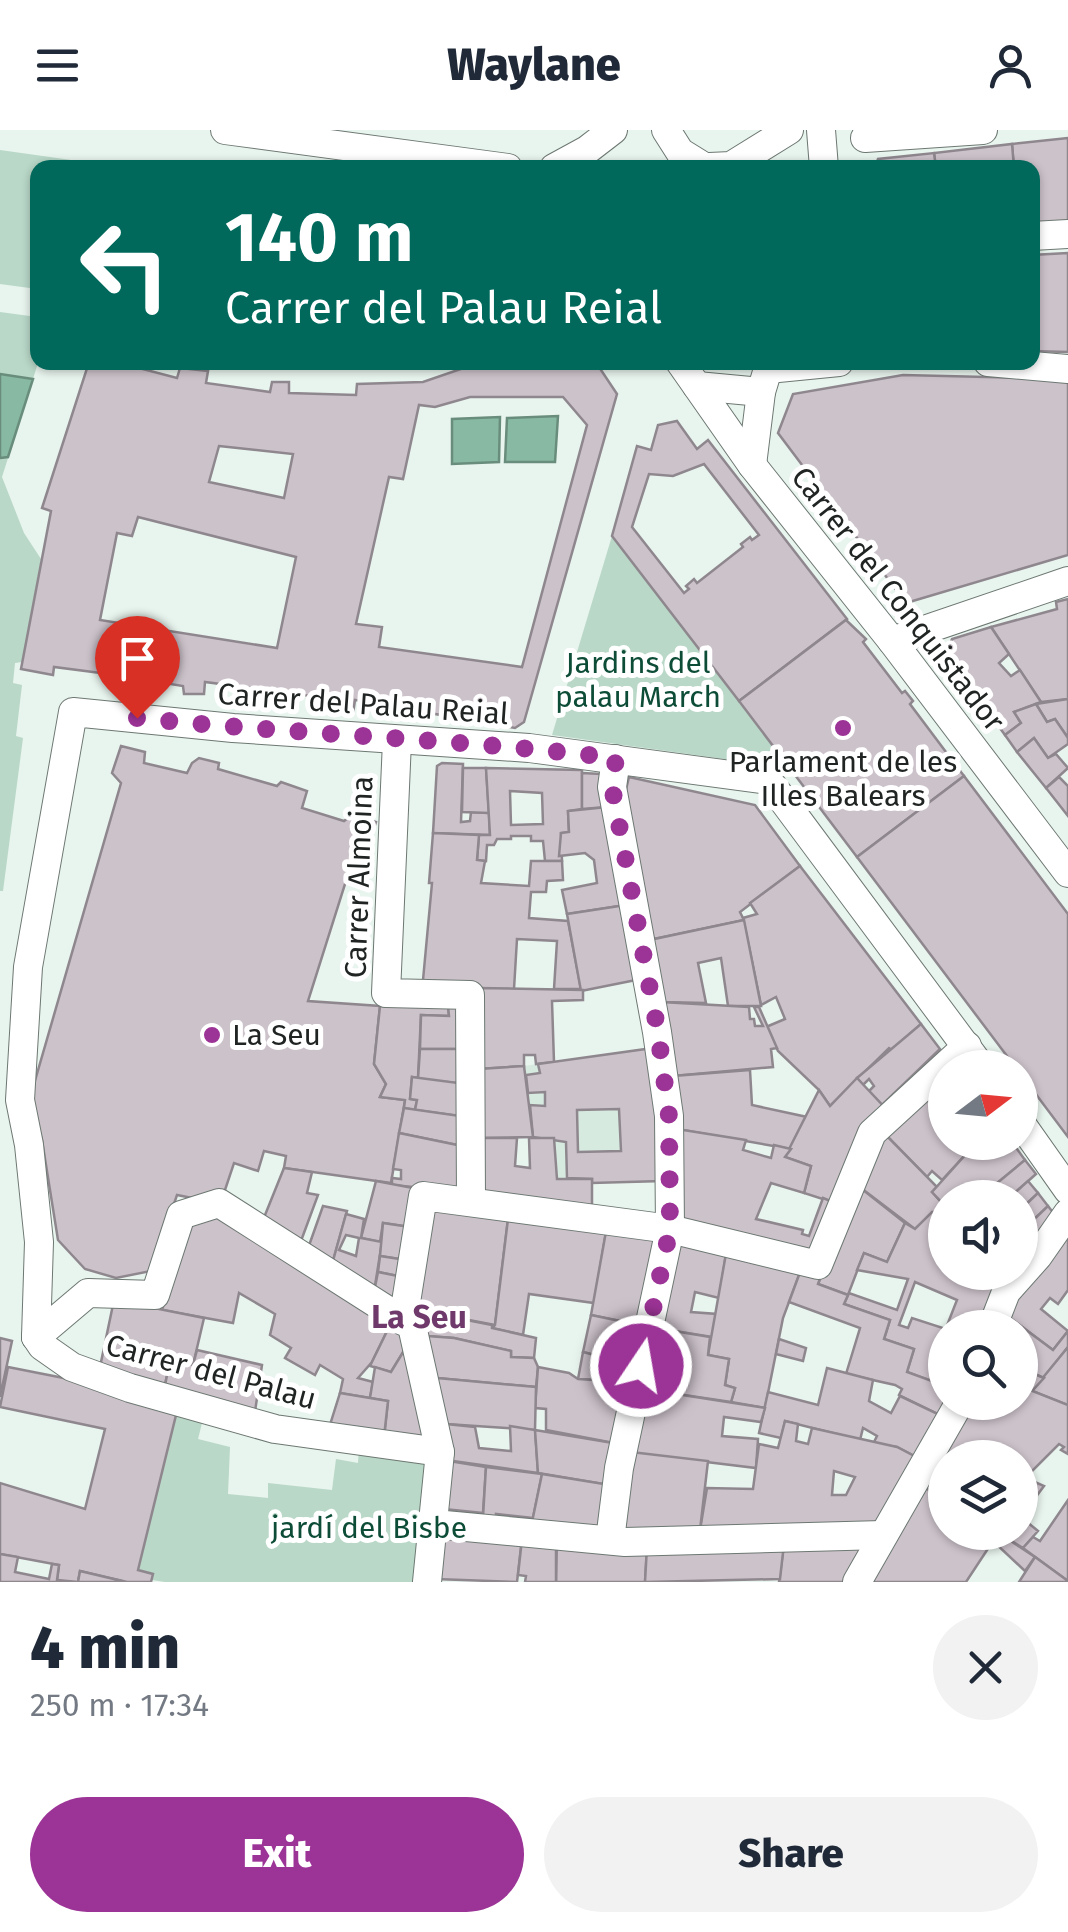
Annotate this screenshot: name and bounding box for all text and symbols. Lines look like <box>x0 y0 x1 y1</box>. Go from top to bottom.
icon: menu <box>30 38 85 93</box>
text: Waylane <box>447 38 621 92</box>
icon: person <box>983 38 1038 93</box>
text: 140 m <box>225 196 414 280</box>
icon: left <box>60 200 190 330</box>
text: Carrer del Palau Reial <box>225 281 662 335</box>
street label: Carrer del Conquistador <box>784 460 1013 739</box>
pin <box>95 616 180 719</box>
icon: arrive <box>110 631 165 686</box>
park label: Jardins del palau March <box>555 645 721 715</box>
street label: Carrer del Palau Reial <box>216 676 510 732</box>
marker: Parlament de les Illes Balears <box>832 717 854 739</box>
place label: Parlament de les Illes Balears <box>729 744 957 814</box>
street label: Carrer Almoina <box>337 775 381 979</box>
place label: La Seu <box>232 1017 321 1053</box>
marker: La Seu <box>201 1024 223 1046</box>
north arrow <box>928 1050 1038 1160</box>
map controls <box>928 1050 1038 1550</box>
button: sound <box>928 1180 1038 1290</box>
district label: La Seu <box>371 1298 467 1336</box>
button: search <box>928 1310 1038 1420</box>
position arrow <box>589 1314 693 1418</box>
street label: Carrer del Palau <box>102 1327 320 1417</box>
button: layers <box>928 1440 1038 1550</box>
park label: jardí del Bisbe <box>270 1510 467 1546</box>
text: 4 min <box>30 1612 180 1684</box>
button: close <box>933 1615 1038 1720</box>
text: 250 m · 17:34 <box>30 1686 209 1724</box>
button: Exit <box>30 1797 524 1912</box>
button: Share <box>544 1797 1038 1912</box>

